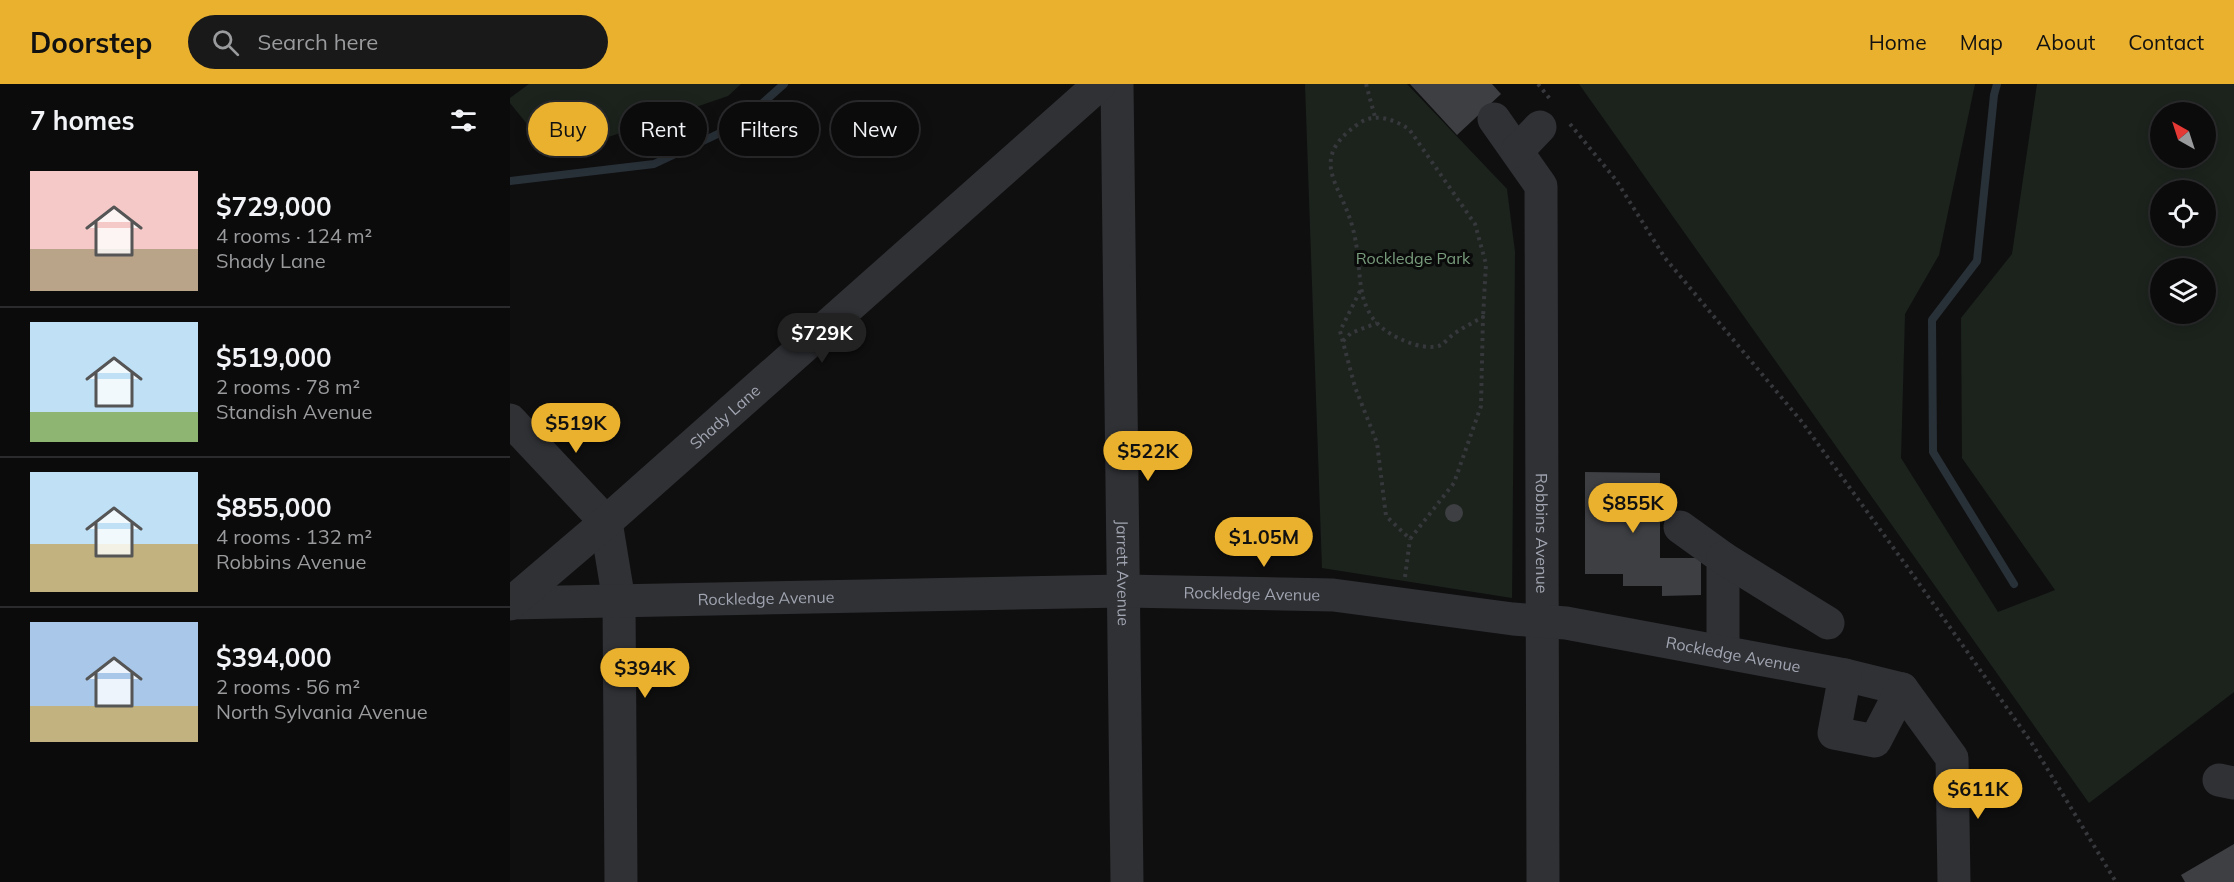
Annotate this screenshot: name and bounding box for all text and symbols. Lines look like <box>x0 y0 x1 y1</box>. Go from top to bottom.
search box <box>188 15 608 69</box>
text: Doorstep <box>30 25 152 60</box>
icon: search <box>209 26 242 59</box>
text: Search here <box>257 28 378 56</box>
text: Home <box>1869 29 1927 55</box>
text: Map <box>1960 29 2003 55</box>
text: About <box>2036 29 2095 55</box>
text: Contact <box>2128 29 2204 55</box>
chip: Buy <box>528 102 608 156</box>
chip: Rent <box>620 102 707 156</box>
chip: Filters <box>719 102 819 156</box>
chip: New <box>831 102 919 156</box>
north arrow <box>2150 102 2216 168</box>
map controls <box>2150 102 2216 324</box>
text: 7 homes <box>30 104 134 137</box>
icon: filters <box>447 104 480 137</box>
button: locate <box>2150 180 2216 246</box>
text: $729,000 <box>216 190 332 223</box>
icon: home <box>78 195 150 267</box>
text: 4 rooms · 124 m² <box>216 223 372 248</box>
text: Shady Lane <box>216 248 326 273</box>
park label: Rockledge Park <box>1356 248 1471 268</box>
button: layers <box>2150 258 2216 324</box>
pin: $729K <box>780 313 864 364</box>
text: $729K <box>791 320 853 345</box>
text: $519,000 <box>216 341 332 374</box>
icon: home <box>78 346 150 418</box>
text: 2 rooms · 78 m² <box>216 374 360 399</box>
street label: Shady Lane <box>685 380 764 453</box>
text: Standish Avenue <box>216 399 372 424</box>
pin: $519K <box>534 403 618 454</box>
text: $519K <box>545 410 607 435</box>
pin: $522K <box>1106 431 1190 482</box>
text: $522K <box>1117 438 1179 463</box>
street label: Robbins Avenue <box>1532 473 1552 593</box>
pin: $855K <box>1591 483 1675 534</box>
text: $855K <box>1602 490 1664 515</box>
text: $855,000 <box>216 491 332 524</box>
icon: home <box>78 496 150 568</box>
pin: $1.05M <box>1215 517 1313 568</box>
street label: Jarrett Avenue <box>1112 520 1134 626</box>
text: 4 rooms · 132 m² <box>216 524 372 549</box>
text: $1.05M <box>1229 524 1299 549</box>
text: Robbins Avenue <box>216 549 366 574</box>
street label: Rockledge Avenue <box>1183 582 1320 605</box>
street label: Rockledge Avenue <box>697 587 834 609</box>
street label: Rockledge Avenue <box>1664 632 1802 677</box>
text: $394,000 <box>216 641 332 674</box>
icon: home <box>78 646 150 718</box>
pin: $394K <box>603 648 687 699</box>
text: $394K <box>614 655 676 680</box>
text: 2 rooms · 56 m² <box>216 674 360 699</box>
text: North Sylvania Avenue <box>216 699 428 724</box>
pin: $611K <box>1936 769 2020 820</box>
text: $611K <box>1947 776 2009 801</box>

